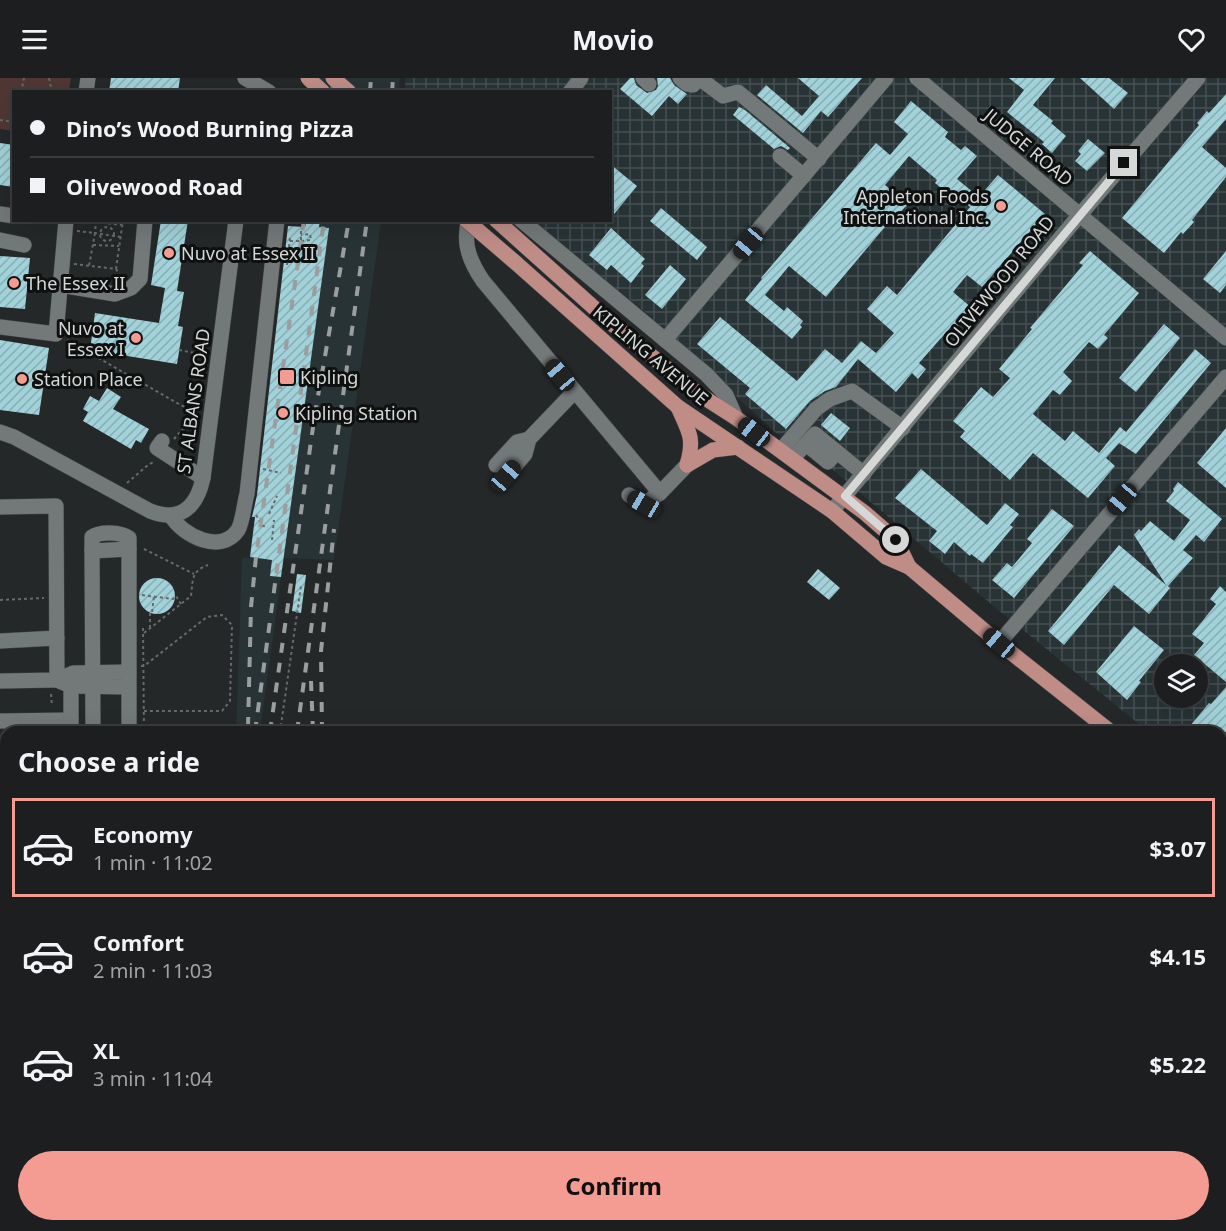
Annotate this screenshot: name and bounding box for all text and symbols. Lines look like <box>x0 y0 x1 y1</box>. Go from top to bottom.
text: Movio <box>572 21 654 58</box>
icon: menu <box>18 23 51 56</box>
icon: heart <box>1175 23 1208 56</box>
street label: JUDGE ROAD <box>978 102 1078 191</box>
text: Dino’s Wood Burning Pizza <box>66 113 354 143</box>
route end <box>1110 149 1137 176</box>
text: Olivewood Road <box>66 171 243 201</box>
place label: Appleton Foods International Inc. <box>843 184 989 229</box>
marker: Appleton Foods International Inc. <box>994 199 1008 213</box>
street label: OLIVEWOOD ROAD <box>939 210 1059 352</box>
car <box>730 223 766 263</box>
place label: Nuvo at Essex II <box>181 241 315 265</box>
marker: Nuvo at Essex II <box>162 246 176 260</box>
place label: The Essex II <box>26 271 125 295</box>
marker: The Essex II <box>7 276 21 290</box>
street label: KIPLING AVENUE <box>588 300 714 410</box>
place label: Nuvo at Essex I <box>58 316 124 361</box>
street label: ST ALBANS ROAD <box>171 327 215 475</box>
marker: Nuvo at Essex I <box>129 331 143 345</box>
car <box>542 355 578 395</box>
place label: Kipling <box>300 365 358 389</box>
place label: Station Place <box>34 367 143 391</box>
marker: Kipling <box>278 368 296 386</box>
marker: Station Place <box>15 372 29 386</box>
place label: Kipling Station <box>295 401 418 425</box>
marker: Kipling Station <box>276 406 290 420</box>
car <box>734 414 774 450</box>
car <box>487 457 525 495</box>
car <box>1104 479 1140 519</box>
car <box>624 487 664 521</box>
route start <box>882 526 909 553</box>
car <box>979 625 1019 661</box>
map controls <box>1154 654 1208 708</box>
button: layers <box>1154 654 1208 708</box>
text: Choose a ride <box>18 743 200 780</box>
text: Economy <box>93 819 192 849</box>
icon: car <box>21 821 75 875</box>
text: $3.07 <box>1149 833 1206 863</box>
text: 1 min · 11:02 <box>93 849 213 876</box>
text: Comfort <box>93 927 184 957</box>
icon: car <box>21 929 75 983</box>
text: $4.15 <box>1149 941 1206 971</box>
text: 2 min · 11:03 <box>93 957 213 984</box>
text: XL <box>93 1035 120 1065</box>
icon: car <box>21 1037 75 1091</box>
text: $5.22 <box>1149 1049 1206 1079</box>
text: 3 min · 11:04 <box>93 1065 213 1092</box>
button: Confirm <box>18 1151 1209 1220</box>

